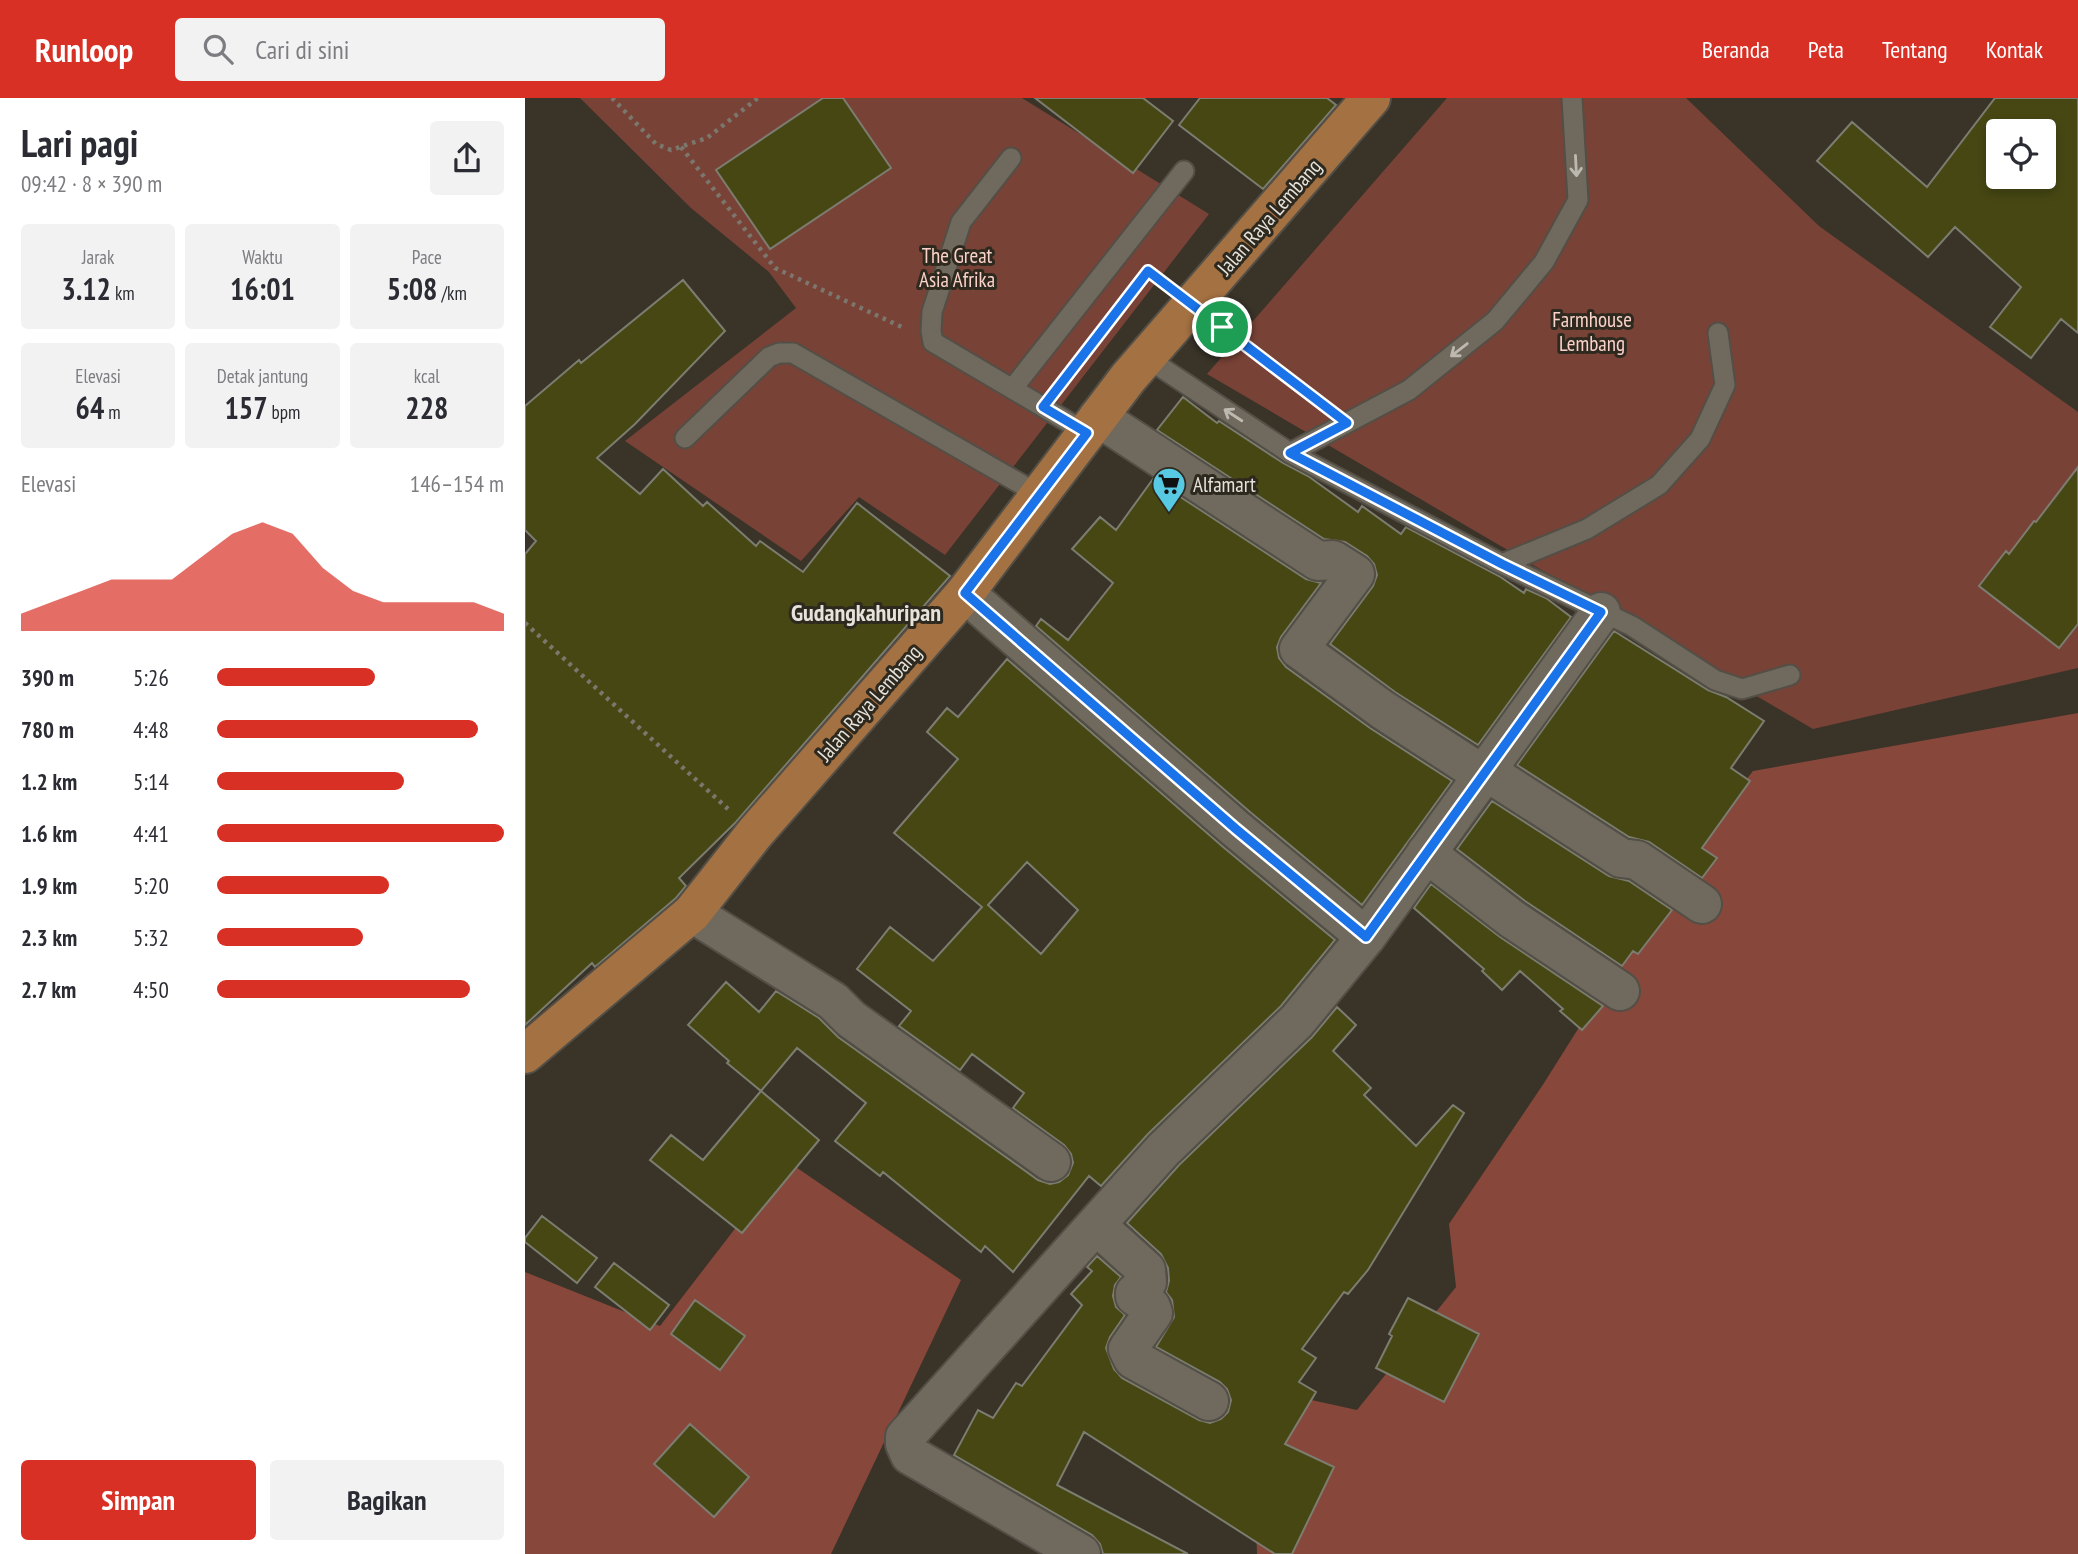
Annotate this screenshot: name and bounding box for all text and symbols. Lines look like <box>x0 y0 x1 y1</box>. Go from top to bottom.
search box <box>175 18 665 81</box>
text: Runloop <box>35 28 133 71</box>
icon: search <box>199 30 237 68</box>
text: Cari di sini <box>255 33 349 66</box>
text: Beranda <box>1702 34 1770 65</box>
text: Peta <box>1808 34 1844 65</box>
text: Tentang <box>1882 34 1948 65</box>
text: Kontak <box>1986 34 2043 65</box>
text: Lari pagi <box>21 118 138 167</box>
map controls <box>1986 119 2056 189</box>
button: locate <box>1986 119 2056 189</box>
button: share <box>430 121 504 195</box>
street label: Jalan Raya Lembang <box>1210 153 1327 282</box>
one-way arrow <box>1570 154 1583 177</box>
text: 09:42 · 8 × 390 m <box>21 169 162 198</box>
park label: The Great Asia Afrika <box>919 242 995 293</box>
text: Jarak <box>82 245 114 269</box>
text: Waktu <box>242 245 283 269</box>
text: Pace <box>412 245 442 269</box>
text: 3.12 <box>62 269 111 308</box>
text: 16:01 <box>230 269 295 308</box>
text: 5:08 <box>387 269 437 308</box>
text: km <box>111 281 135 305</box>
text: /km <box>437 281 467 305</box>
pin <box>1192 297 1252 357</box>
park label: Farmhouse Lembang <box>1552 306 1632 357</box>
icon: arrive <box>1203 308 1241 346</box>
one-way arrow <box>1450 342 1469 357</box>
text: Elevasi <box>75 364 121 388</box>
text: Detak jantung <box>217 364 308 388</box>
text: kcal <box>414 364 440 388</box>
text: 64 <box>76 388 104 427</box>
text: 157 <box>225 388 268 427</box>
text: 228 <box>405 388 448 427</box>
text: m <box>104 400 121 424</box>
text: bpm <box>268 400 300 424</box>
one-way arrow <box>1224 408 1244 422</box>
supermarket icon: Alfamart <box>1150 465 1188 514</box>
text: Elevasi <box>21 469 76 498</box>
text: 146–154 m <box>410 469 504 498</box>
place label: Alfamart <box>1193 471 1256 498</box>
district label: Gudangkahuripan <box>791 597 941 628</box>
street label: Jalan Raya Lembang <box>810 639 927 768</box>
text: 390 m <box>21 663 74 692</box>
text: 5:26 <box>133 663 169 692</box>
text: 780 m <box>21 715 74 744</box>
text: 4:48 <box>133 715 169 744</box>
text: 1.2 km <box>21 767 77 796</box>
text: 5:14 <box>133 767 169 796</box>
text: 1.6 km <box>21 819 77 848</box>
text: 4:41 <box>133 819 169 848</box>
text: 1.9 km <box>21 871 77 900</box>
text: 5:20 <box>133 871 169 900</box>
text: 2.3 km <box>21 923 77 952</box>
text: 5:32 <box>133 923 169 952</box>
text: 2.7 km <box>21 975 76 1004</box>
text: 4:50 <box>133 975 169 1004</box>
button: Simpan <box>21 1460 256 1540</box>
button: Bagikan <box>270 1460 504 1540</box>

